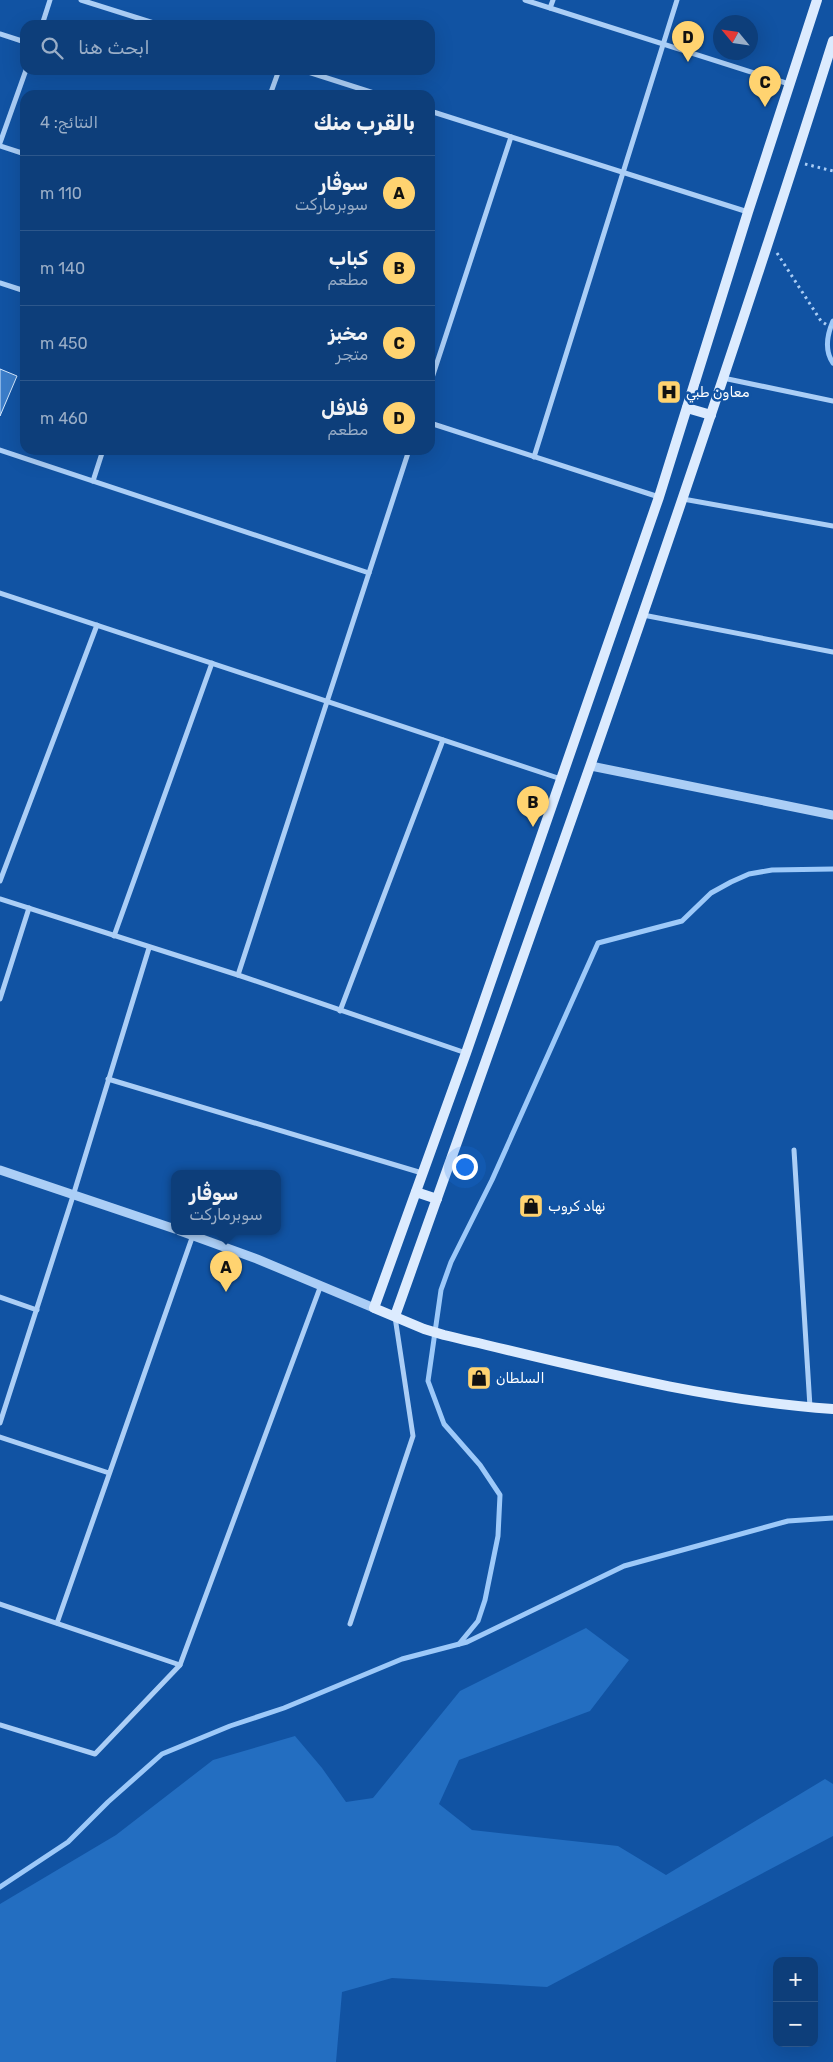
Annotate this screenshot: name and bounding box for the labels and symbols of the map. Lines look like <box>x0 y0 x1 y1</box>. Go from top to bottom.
north arrow <box>713 15 758 60</box>
pin: D <box>672 21 704 62</box>
pin: C <box>749 66 781 107</box>
hospital icon: معاون طبي <box>656 379 682 405</box>
place label: معاون طبي <box>686 384 750 403</box>
pin: B <box>517 786 549 827</box>
your location <box>452 1154 478 1180</box>
shop icon: نهاد كروب <box>518 1193 544 1219</box>
place label: نهاد كروب <box>548 1198 606 1215</box>
pin: A <box>210 1251 242 1292</box>
shop icon: السلطان <box>466 1365 492 1391</box>
place label: السلطان <box>496 1370 544 1387</box>

